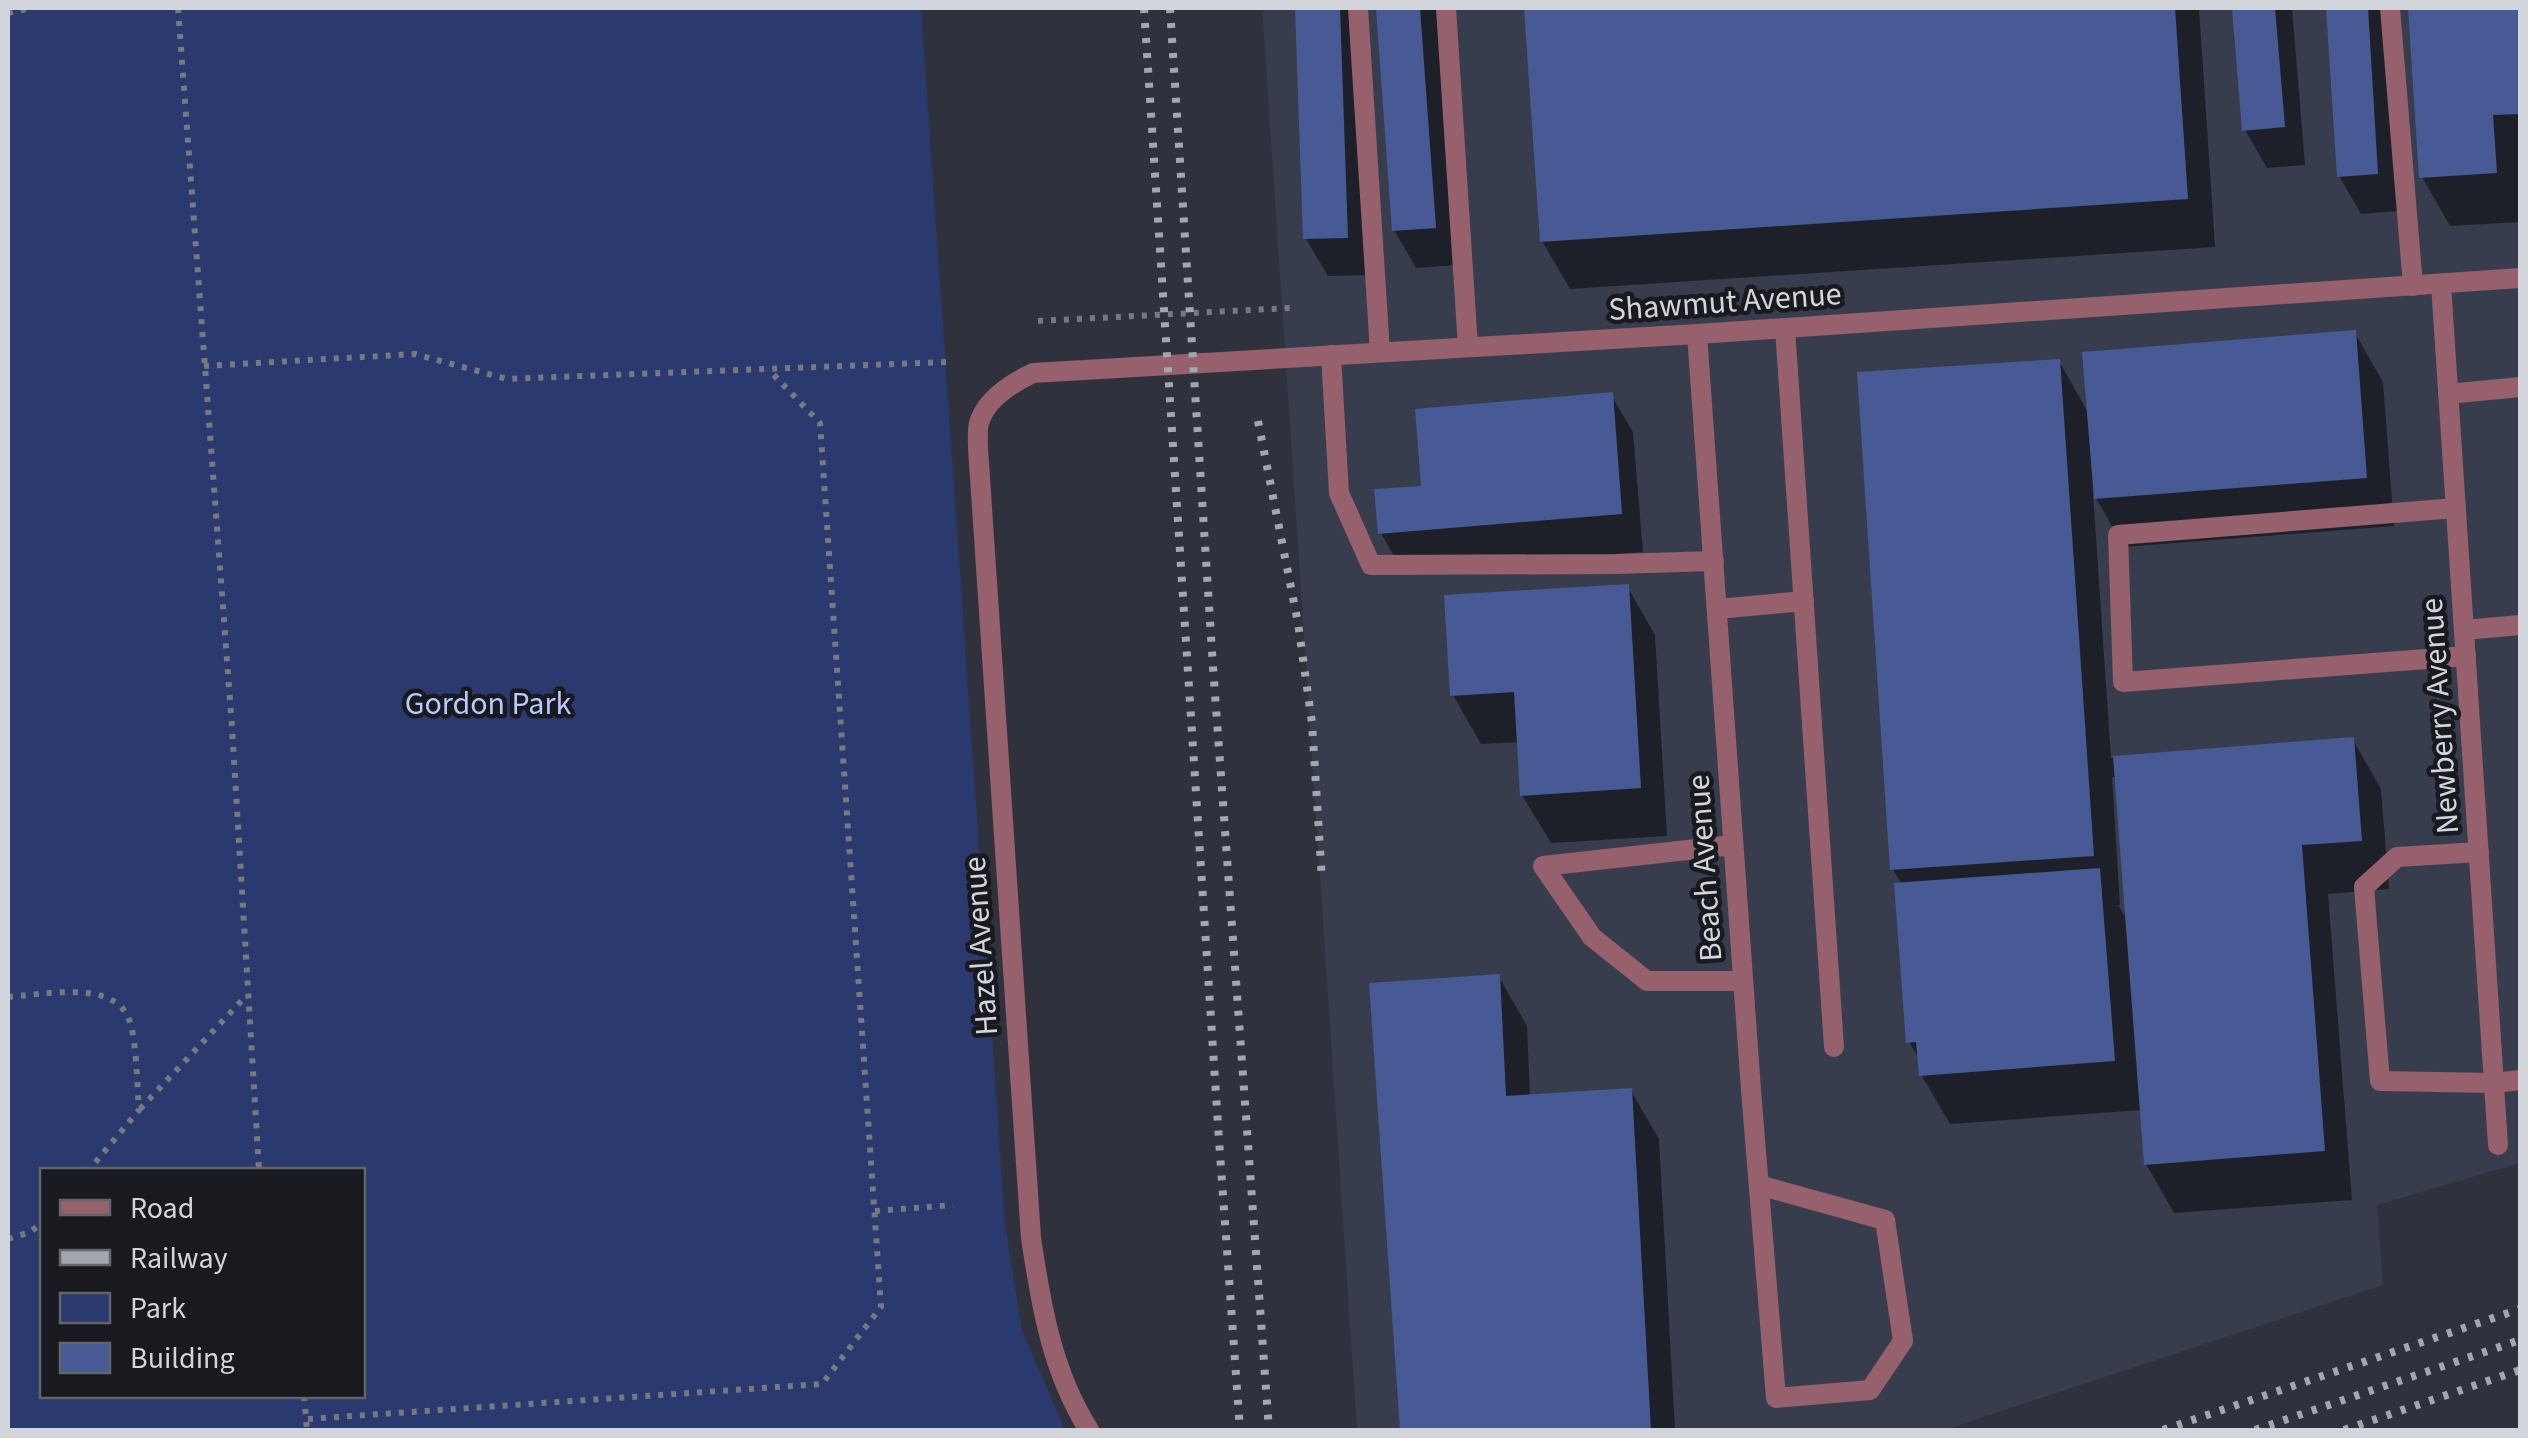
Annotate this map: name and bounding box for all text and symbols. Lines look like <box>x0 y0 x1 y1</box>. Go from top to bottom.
street label: Shawmut Avenue <box>1607 271 1843 333</box>
street label: Newberry Avenue <box>2409 597 2471 835</box>
park label: Gordon Park <box>405 681 572 727</box>
street label: Beach Avenue <box>1676 773 1734 963</box>
street label: Hazel Avenue <box>952 855 1010 1037</box>
legend <box>40 1168 365 1398</box>
text: Road <box>130 1187 194 1230</box>
text: Railway <box>130 1237 228 1280</box>
text: Park <box>130 1287 186 1330</box>
text: Building <box>130 1337 235 1380</box>

